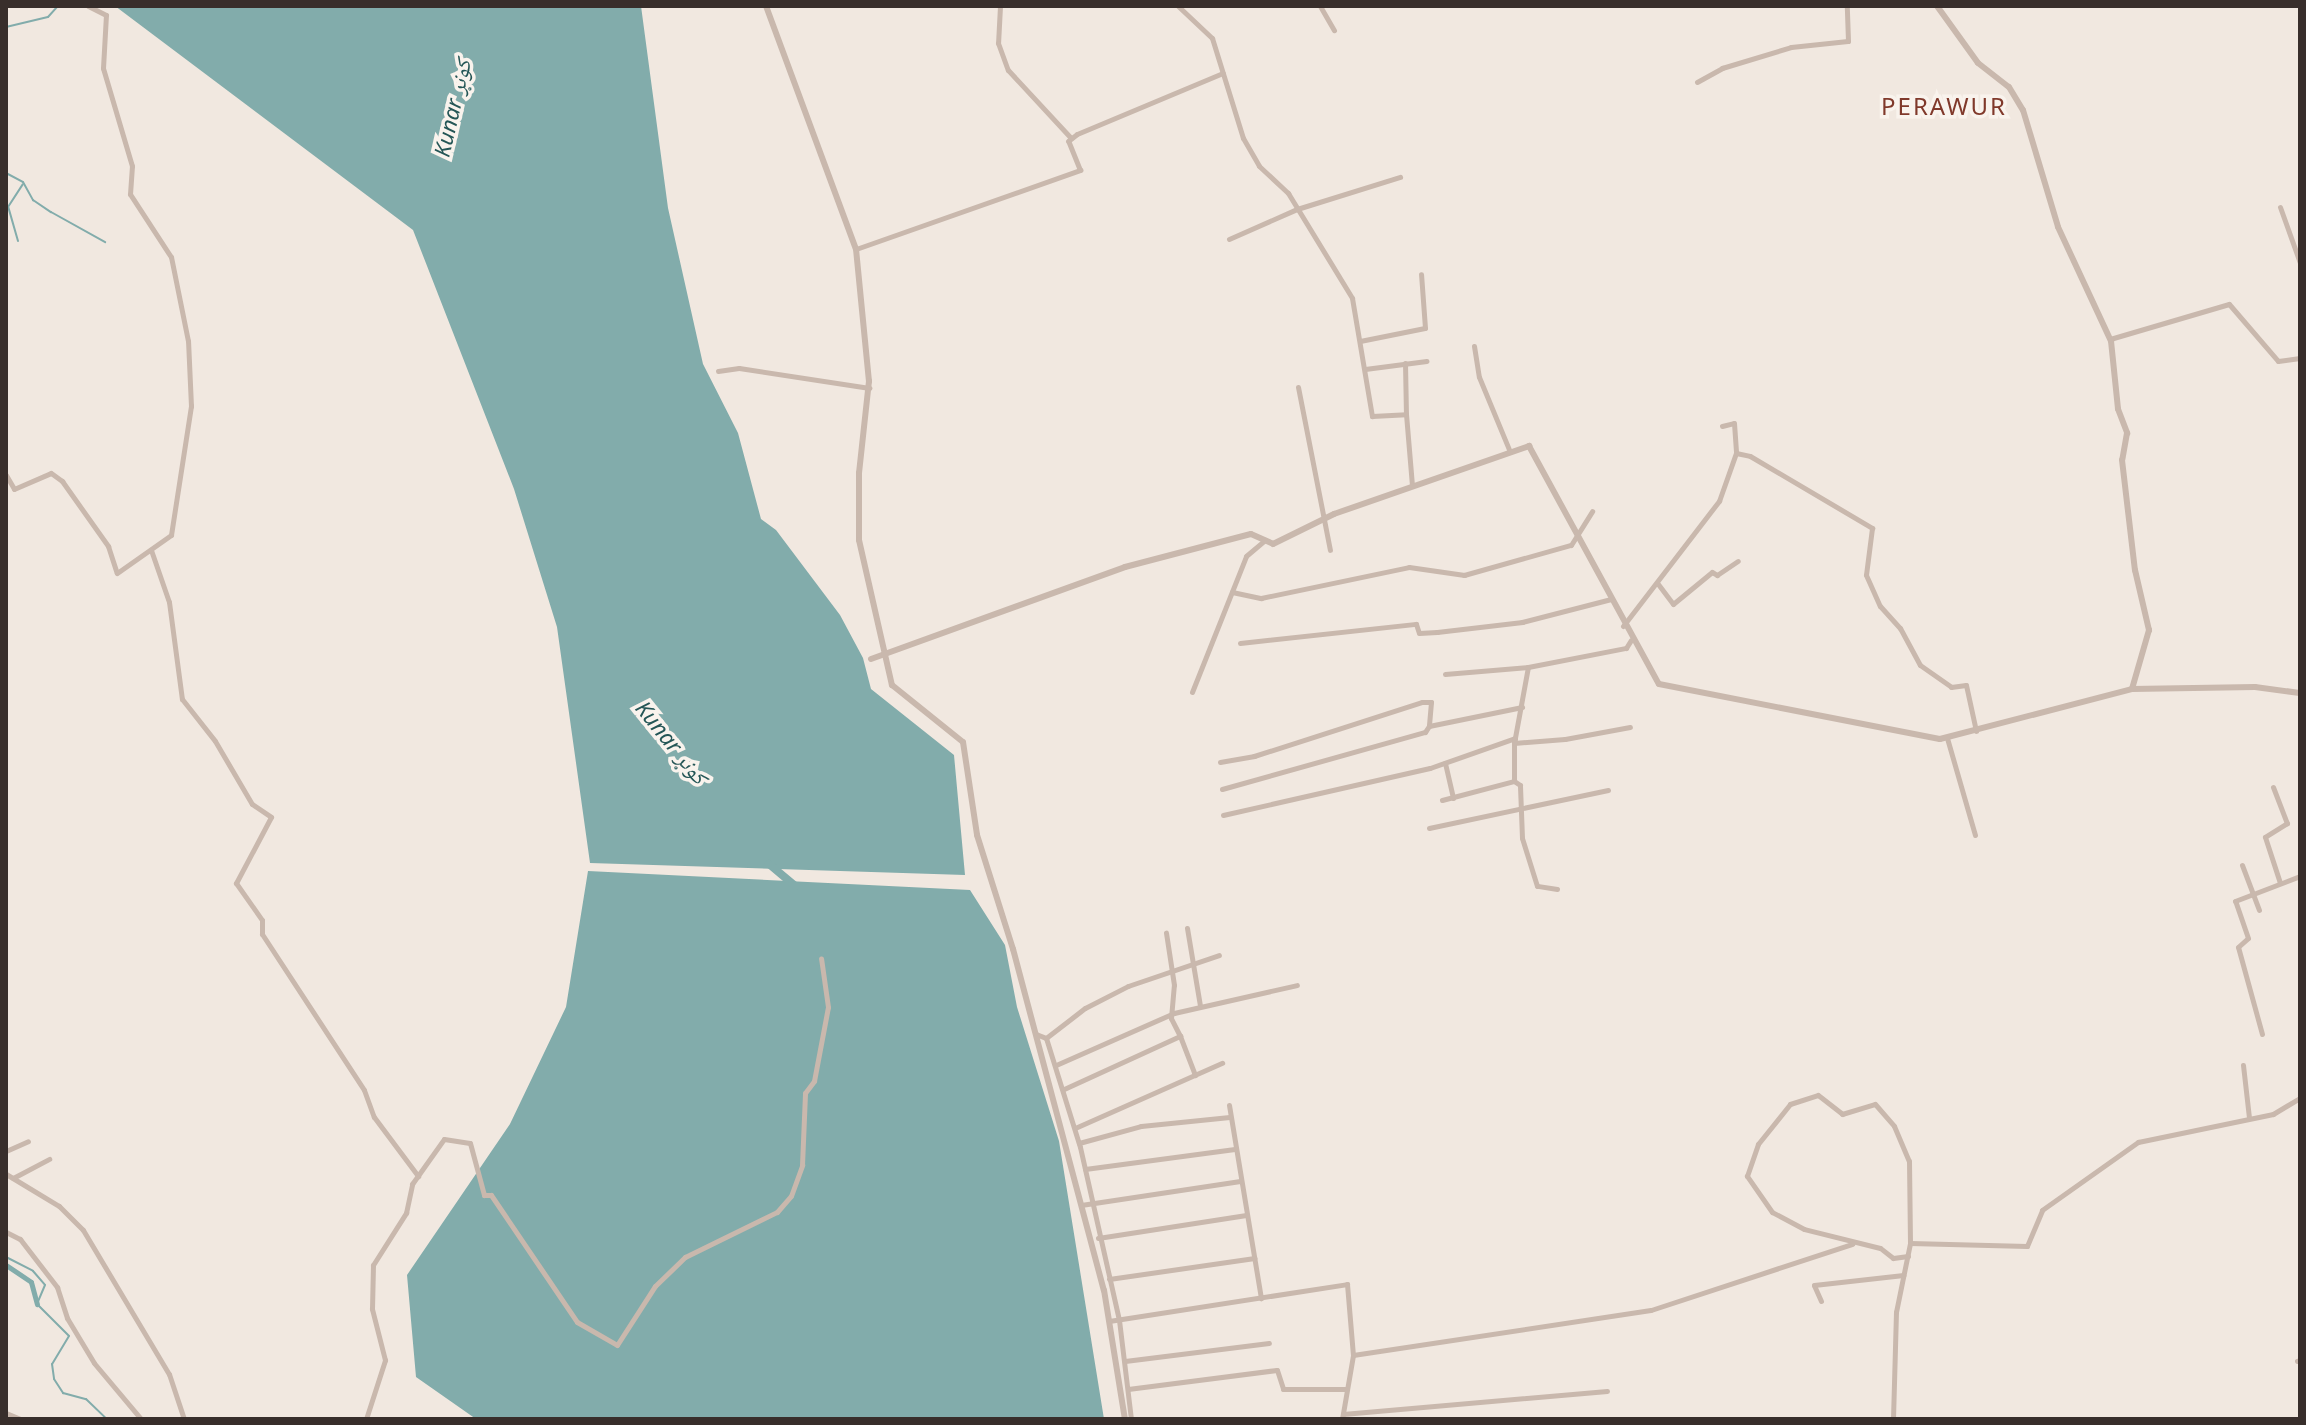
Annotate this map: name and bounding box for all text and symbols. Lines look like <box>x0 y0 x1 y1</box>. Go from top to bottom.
water label: Kunar کونړ <box>428 57 476 159</box>
district label: PERAWUR <box>1881 92 2007 120</box>
water label: Kunar کونړ <box>631 695 713 789</box>

